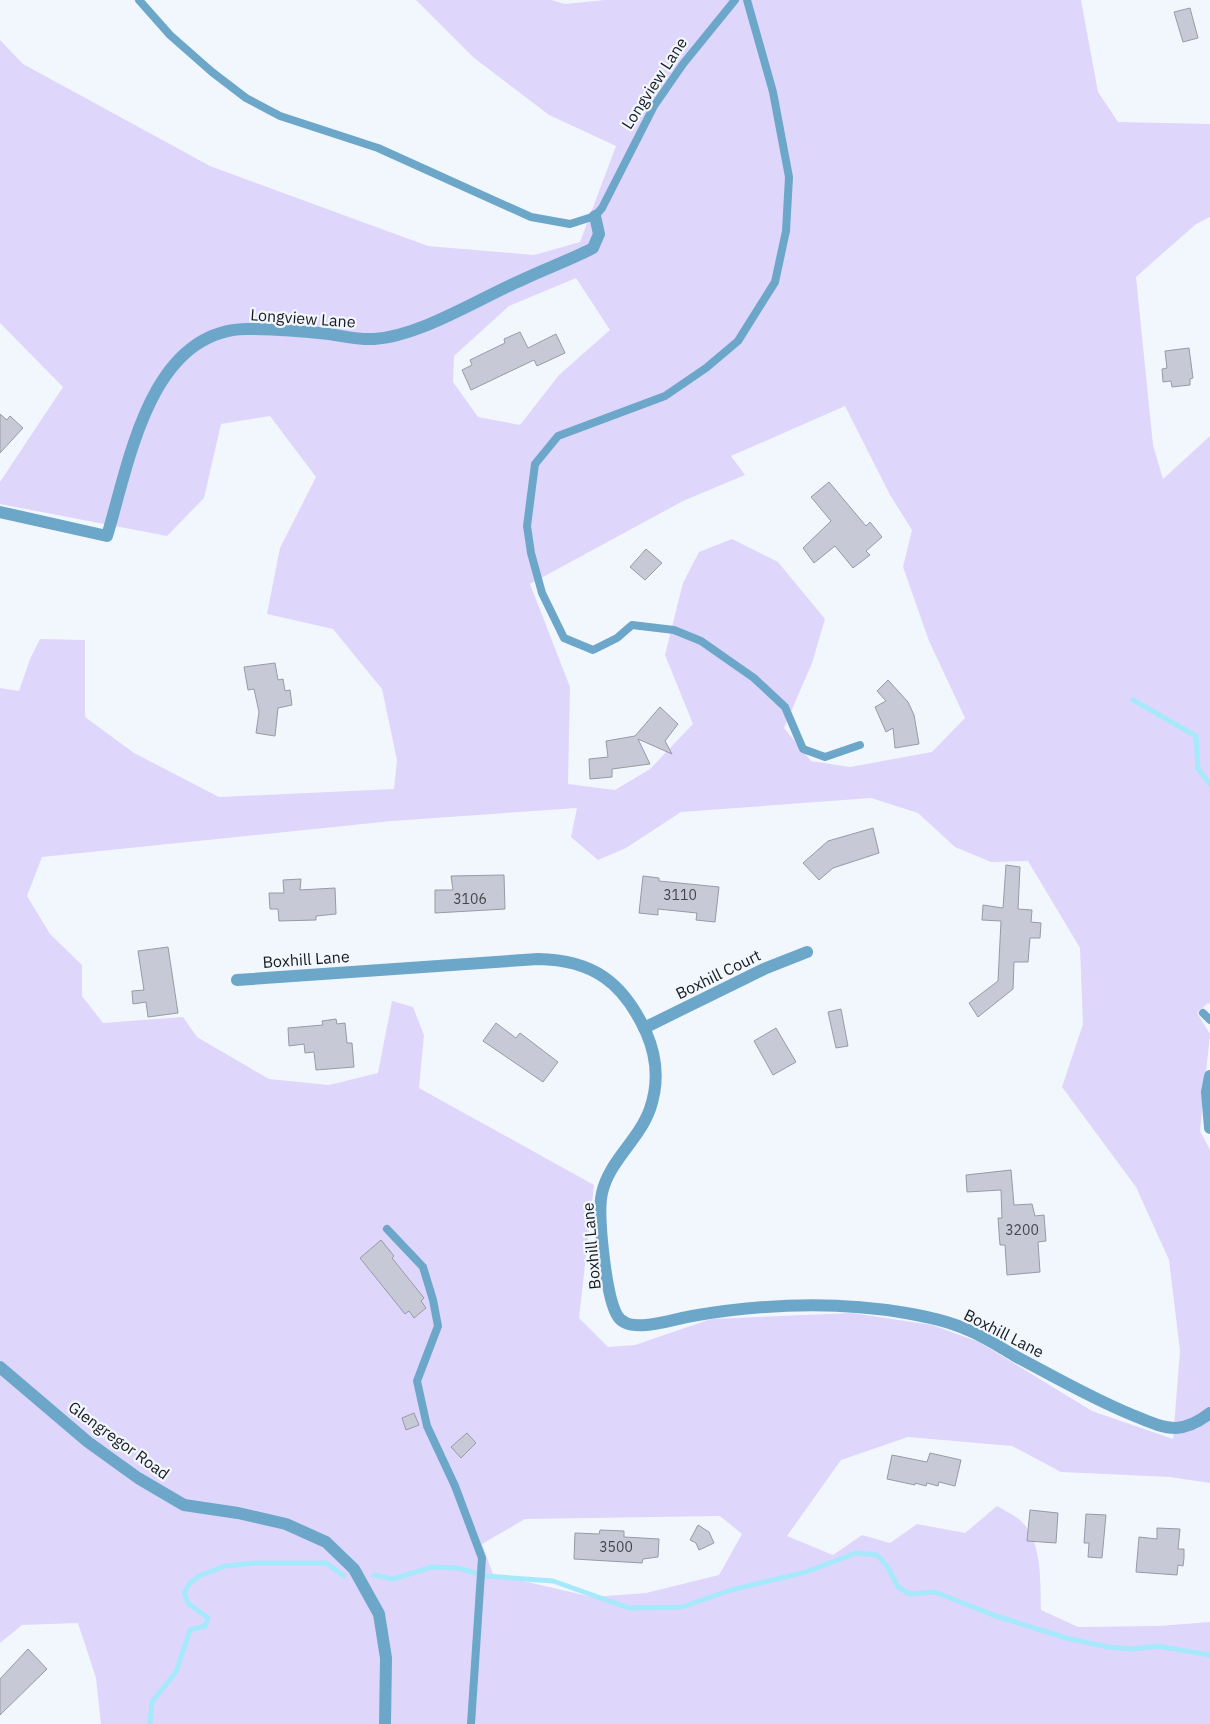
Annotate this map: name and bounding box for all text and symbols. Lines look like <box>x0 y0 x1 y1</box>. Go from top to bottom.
street label: Longview Lane <box>617 33 691 133</box>
street label: Longview Lane <box>250 304 356 332</box>
house number: 3110 <box>663 886 697 904</box>
house number: 3106 <box>453 890 487 908</box>
street label: Boxhill Court <box>672 945 764 1003</box>
street label: Boxhill Lane <box>262 946 350 972</box>
street label: Boxhill Lane <box>577 1201 605 1290</box>
house number: 3200 <box>1005 1221 1039 1239</box>
street label: Boxhill Lane <box>961 1304 1048 1362</box>
street label: Glengregor Road <box>65 1397 173 1483</box>
house number: 3500 <box>599 1538 633 1556</box>

